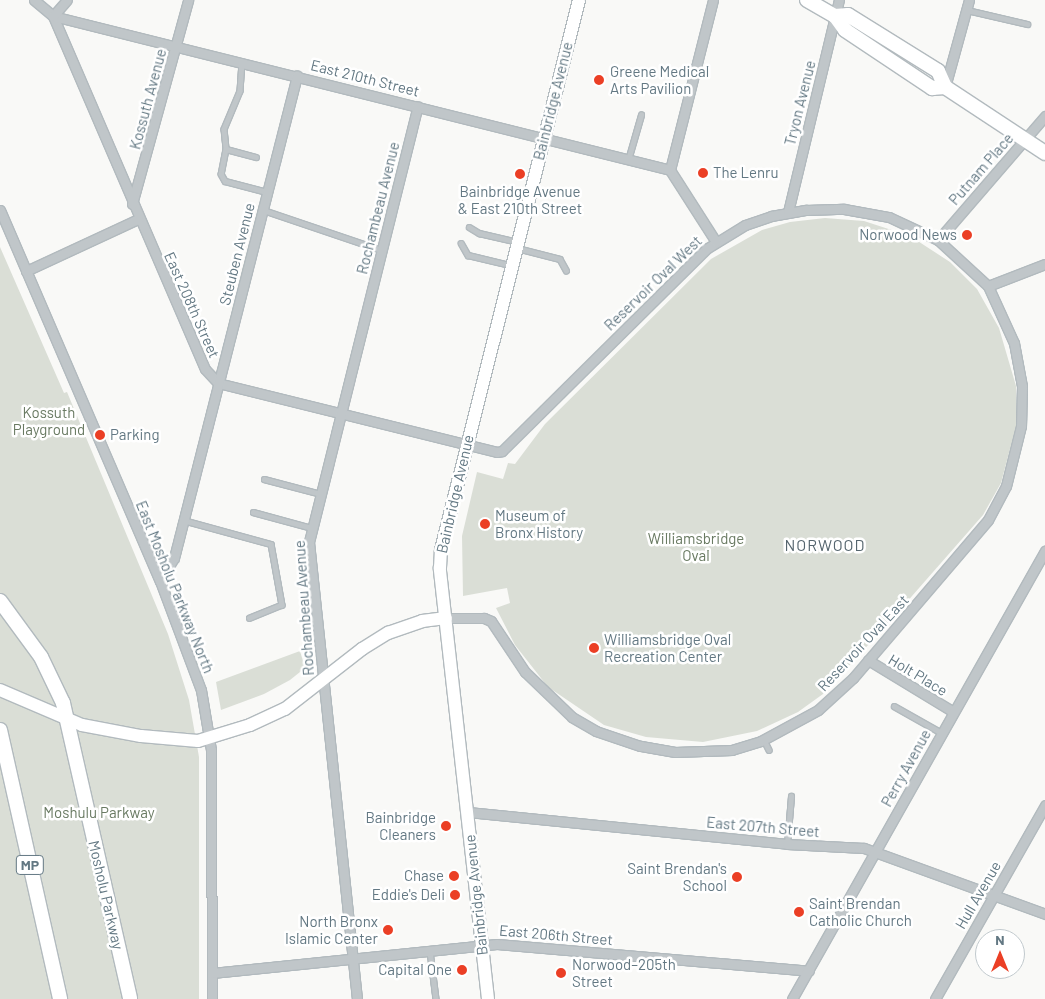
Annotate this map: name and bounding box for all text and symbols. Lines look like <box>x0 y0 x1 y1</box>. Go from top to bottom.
street label: Bainbridge Avenue <box>530 40 576 162</box>
street label: Kossuth Avenue <box>126 47 170 151</box>
street label: East 210th Street <box>309 56 421 100</box>
street label: Tryon Avenue <box>781 59 819 147</box>
place label: Greene Medical Arts Pavilion <box>610 62 709 97</box>
marker: Greene Medical Arts Pavilion <box>592 73 606 87</box>
street label: Putnam Place <box>945 129 1017 209</box>
street label: Rochambeau Avenue <box>353 140 403 276</box>
place label: The Lenru <box>713 164 779 182</box>
marker: The Lenru <box>697 167 709 179</box>
marker: Bainbridge Avenue & East 210th Street <box>514 168 526 180</box>
place label: Bainbridge Avenue & East 210th Street <box>458 182 582 217</box>
street label: Steuben Avenue <box>216 201 258 307</box>
place label: Norwood News <box>859 226 957 244</box>
marker: Norwood News <box>961 229 973 241</box>
street label: Reservoir Oval West <box>600 232 706 334</box>
street label: East 208th Street <box>161 249 223 361</box>
park label: Kossuth Playground <box>13 403 85 438</box>
place label: Parking <box>110 426 159 444</box>
marker: Parking <box>94 429 106 441</box>
street label: Bainbridge Avenue <box>433 433 477 555</box>
street label: East Mosholu Parkway North <box>132 498 218 676</box>
place label: Museum of Bronx History <box>495 506 583 541</box>
marker: Museum of Bronx History <box>479 518 491 530</box>
park label: Williamsbridge Oval <box>648 529 744 564</box>
district label: NORWOOD <box>784 535 866 555</box>
street label: Rochambeau Avenue <box>290 540 318 676</box>
street label: Reservoir Oval East <box>814 591 912 695</box>
place label: Williamsbridge Oval Recreation Center <box>604 630 731 665</box>
marker: Williamsbridge Oval Recreation Center <box>588 642 600 654</box>
street label: Holt Place <box>885 650 951 700</box>
street label: Perry Avenue <box>877 726 935 810</box>
park label: Moshulu Parkway <box>43 804 155 822</box>
place label: Bainbridge Cleaners <box>365 808 436 843</box>
street label: East 207th Street <box>706 813 820 841</box>
marker: Bainbridge Cleaners <box>440 820 452 832</box>
street label: Bainbridge Avenue <box>461 834 491 956</box>
street label: Mosholu Parkway <box>85 839 127 951</box>
road number: MP <box>15 854 45 876</box>
street label: Hull Avenue <box>951 858 1005 932</box>
place label: Saint Brendan's School <box>627 859 727 894</box>
place label: Chase <box>404 867 444 885</box>
marker: Chase <box>448 870 460 882</box>
marker: Saint Brendan's School <box>731 871 743 883</box>
place label: Eddie's Deli <box>372 886 445 904</box>
marker: Eddie's Deli <box>449 889 461 901</box>
place label: Saint Brendan Catholic Church <box>809 894 912 929</box>
marker: Saint Brendan Catholic Church <box>793 906 805 918</box>
place label: North Bronx Islamic Center <box>285 912 378 947</box>
street label: East 206th Street <box>498 921 614 949</box>
marker: North Bronx Islamic Center <box>382 924 394 936</box>
north arrow <box>975 929 1025 979</box>
text: N <box>995 931 1005 948</box>
place label: Norwood–205th Street <box>572 955 676 990</box>
place label: Capital One <box>378 961 452 979</box>
marker: Capital One <box>456 964 468 976</box>
marker: Norwood–205th Street <box>554 966 568 980</box>

